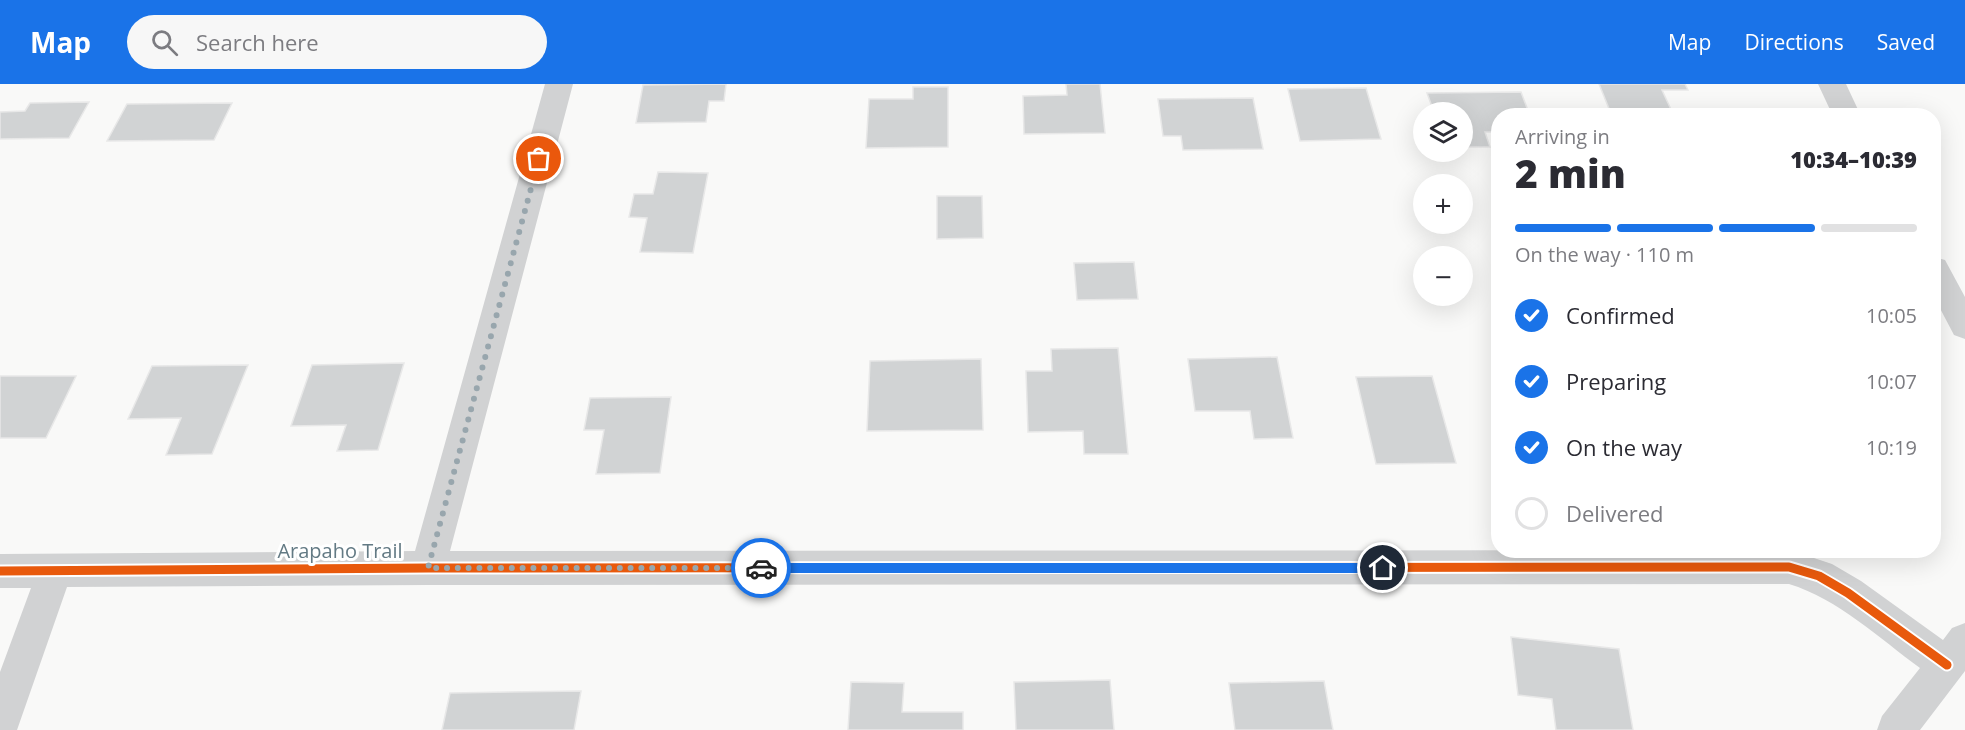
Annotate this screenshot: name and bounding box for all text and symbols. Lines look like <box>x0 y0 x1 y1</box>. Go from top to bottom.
search box <box>127 15 547 69</box>
text: Map <box>30 23 91 61</box>
icon: search <box>148 26 181 59</box>
text: Search here <box>196 27 319 57</box>
text: Map <box>1668 28 1711 56</box>
text: Directions <box>1744 28 1844 56</box>
text: Saved <box>1877 28 1935 56</box>
map controls <box>1413 102 1473 306</box>
button: layers <box>1413 102 1473 162</box>
text: Arriving in <box>1515 123 1610 150</box>
pin <box>513 133 564 184</box>
icon: bag <box>522 142 555 175</box>
text: 10:34–10:39 <box>1790 144 1917 174</box>
text: 2 min <box>1515 146 1626 199</box>
button: + <box>1413 174 1473 234</box>
text: On the way · 110 m <box>1515 241 1694 268</box>
button: − <box>1413 246 1473 306</box>
icon: check <box>1515 299 1548 332</box>
text: Confirmed <box>1566 300 1675 330</box>
text: 10:05 <box>1866 302 1917 329</box>
icon: check <box>1515 365 1548 398</box>
text: Preparing <box>1566 366 1666 396</box>
text: 10:07 <box>1866 368 1917 395</box>
icon: check <box>1515 431 1548 464</box>
text: On the way <box>1566 432 1682 462</box>
text: 10:19 <box>1866 434 1917 461</box>
text: Delivered <box>1566 498 1664 528</box>
street label: Arapaho Trail <box>277 537 403 564</box>
courier <box>731 538 791 598</box>
pin <box>1357 542 1408 593</box>
icon: home <box>1366 551 1399 584</box>
icon: car <box>745 552 778 585</box>

